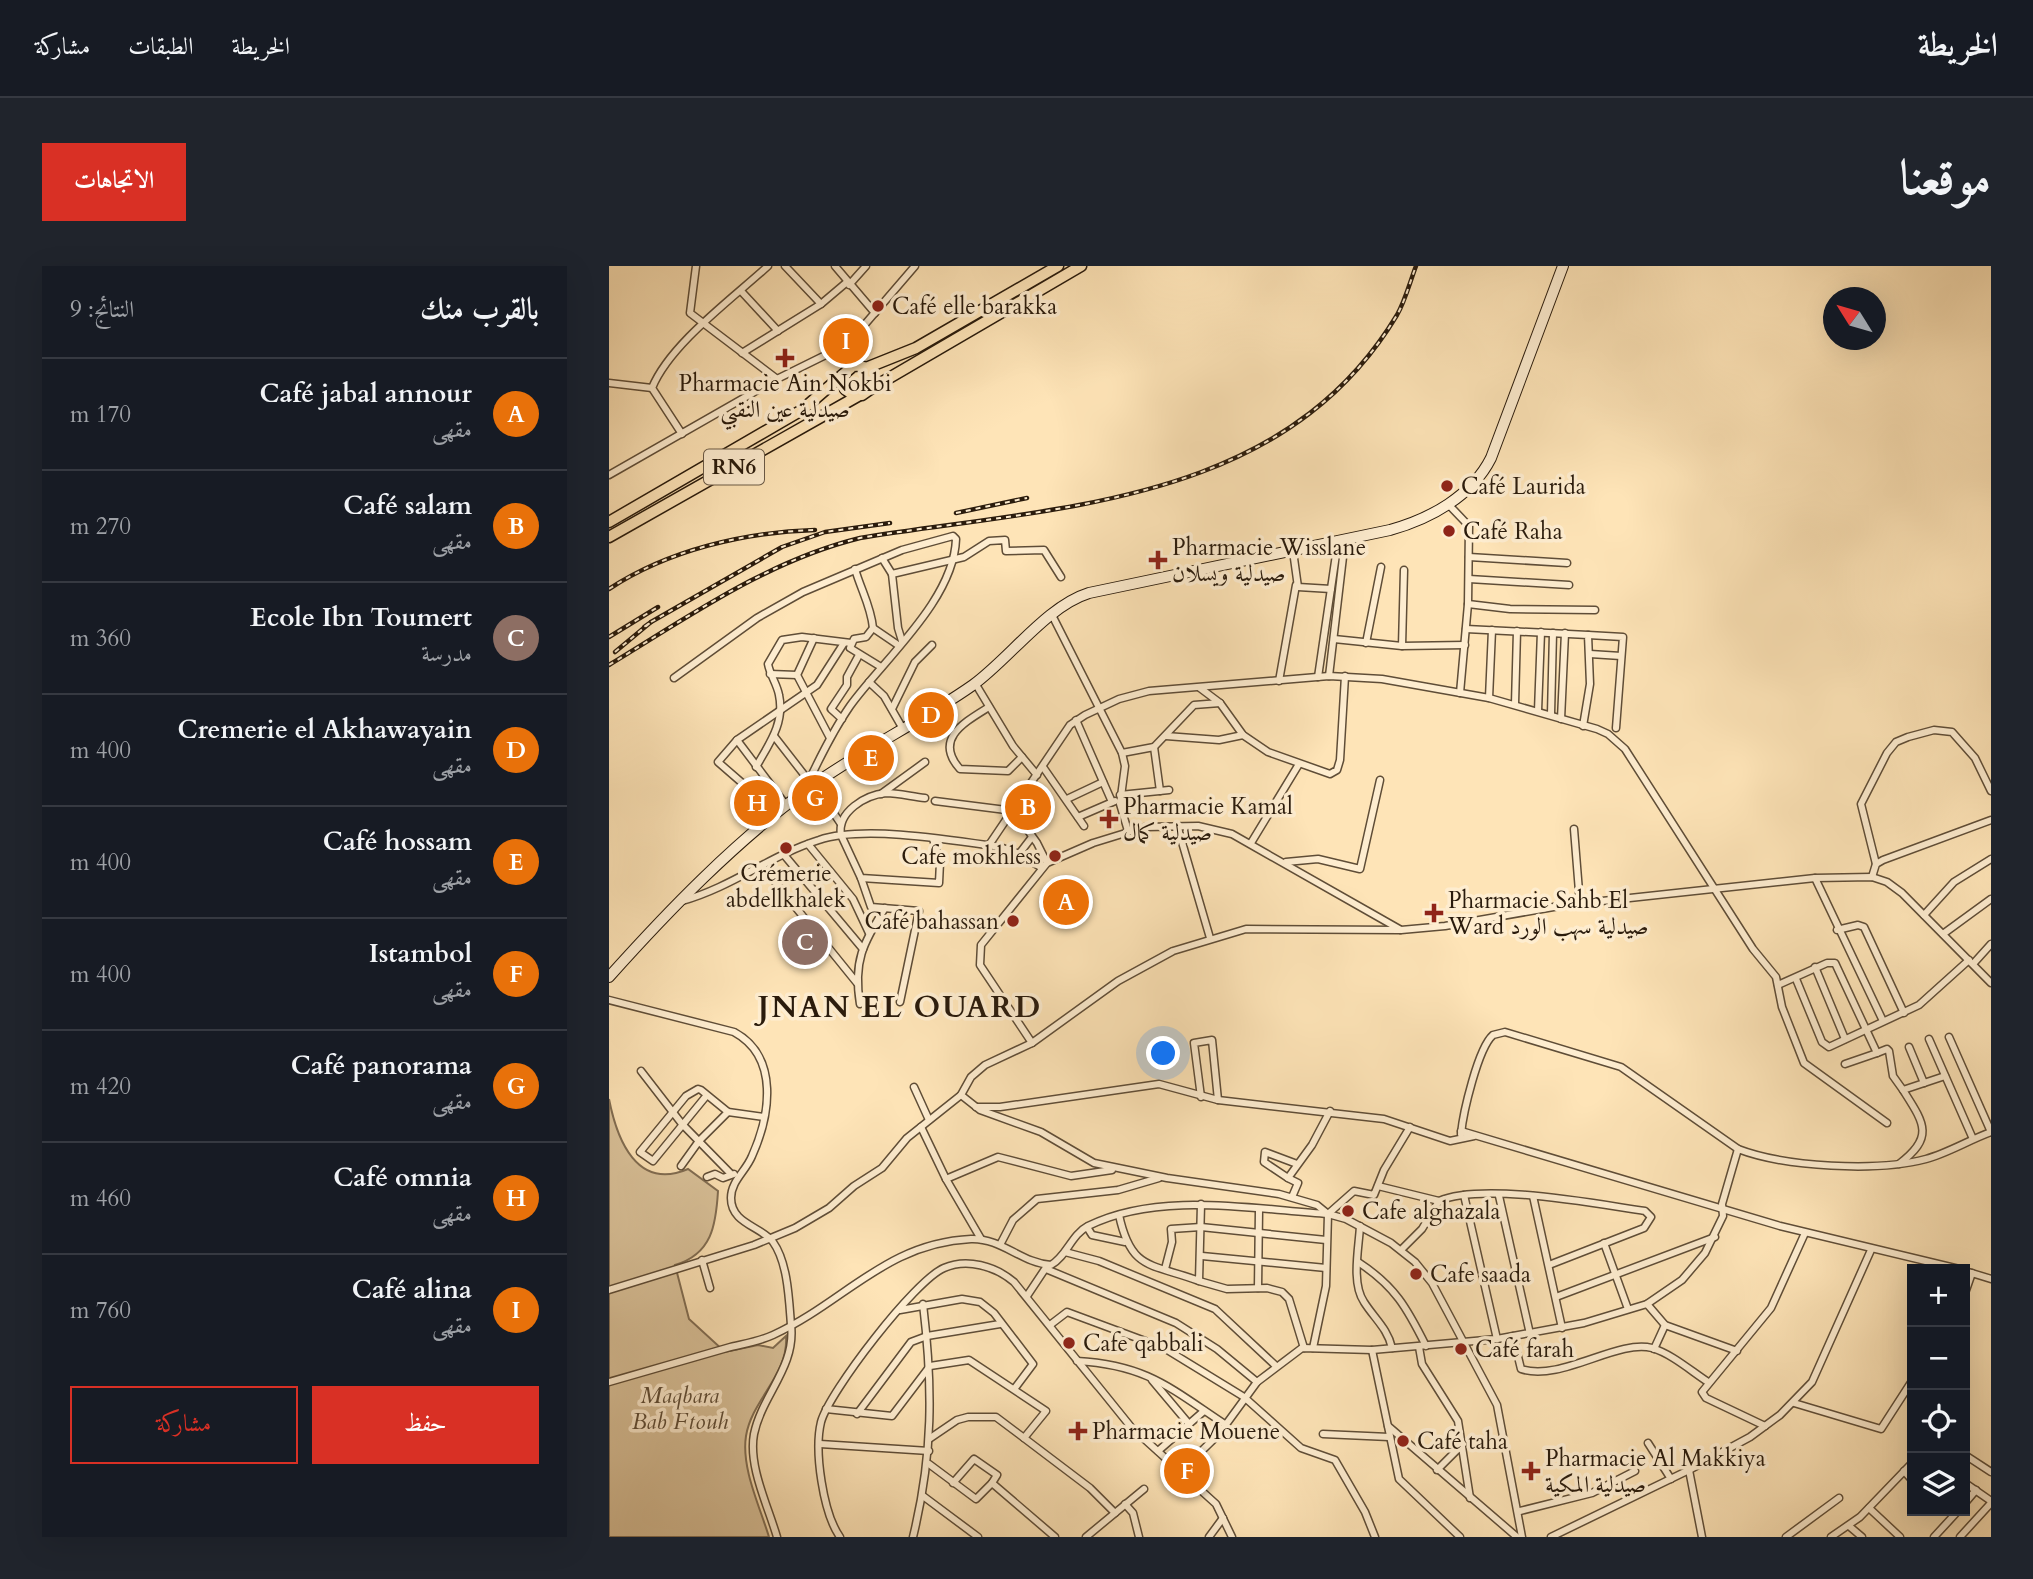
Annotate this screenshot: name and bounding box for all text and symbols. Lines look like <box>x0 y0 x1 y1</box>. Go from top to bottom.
text: الخريطة <box>1918 23 1998 68</box>
text: مشاركة <box>35 30 90 63</box>
text: الطبقات <box>128 30 194 63</box>
text: الخريطة <box>232 30 290 63</box>
button: الاتجاهات <box>42 143 186 221</box>
text: موقعنا <box>1899 145 1991 212</box>
north arrow <box>1823 287 1886 350</box>
text: بالقرب منك <box>420 289 539 330</box>
place label: Café elle barakka <box>892 291 1057 322</box>
text: النتائج: 9 <box>70 294 134 325</box>
marker: Café elle barakka <box>870 298 886 314</box>
pin: I <box>823 315 869 367</box>
marker: Pharmacie Ain Nokbi صيدلية عين النقبي <box>777 350 793 366</box>
place label: Pharmacie Ain Nokbi صيدلية عين النقبي <box>679 368 891 430</box>
text: Café jabal annour <box>259 376 472 411</box>
text: 170 m <box>70 399 131 430</box>
text: A <box>507 399 525 430</box>
text: مقهى <box>432 414 472 445</box>
road number: RN6 <box>704 450 764 484</box>
place label: Café Laurida <box>1461 471 1586 502</box>
marker: Café Laurida <box>1439 478 1455 494</box>
text: Café salam <box>343 488 472 523</box>
text: 270 m <box>70 511 131 542</box>
text: B <box>508 511 524 542</box>
place label: Café Raha <box>1463 516 1563 547</box>
marker: Café Raha <box>1441 523 1457 539</box>
text: مقهى <box>432 526 472 557</box>
place label: Pharmacie Wisslane صيدلية ويسلان <box>1172 532 1366 589</box>
marker: Pharmacie Wisslane صيدلية ويسلان <box>1150 552 1166 568</box>
text: Ecole Ibn Toumert <box>250 600 472 635</box>
text: 360 m <box>70 623 131 654</box>
text: C <box>507 623 525 654</box>
text: مدرسة <box>421 638 472 669</box>
pin: D <box>908 689 954 741</box>
text: Cremerie el Akhawayain <box>178 712 472 747</box>
pin: E <box>848 732 894 784</box>
text: 400 m <box>70 735 131 766</box>
text: D <box>506 735 526 766</box>
text: مقهى <box>432 750 472 781</box>
pin: G <box>792 772 838 824</box>
pin: H <box>734 777 780 829</box>
pin: B <box>1005 781 1051 833</box>
place label: Pharmacie Kamal صيدلية كمال <box>1123 791 1293 848</box>
marker: Pharmacie Kamal صيدلية كمال <box>1101 811 1117 827</box>
text: Café hossam <box>323 824 472 859</box>
marker: Crémerie abdellkhalek <box>778 840 794 856</box>
place label: Cafe mokhless <box>901 841 1041 872</box>
text: 400 m <box>70 847 131 878</box>
text: E <box>509 847 523 878</box>
marker: Cafe mokhless <box>1047 848 1063 864</box>
place label: Crémerie abdellkhalek <box>726 858 847 915</box>
text: مقهى <box>432 862 472 893</box>
pin: A <box>1043 876 1089 928</box>
place label: Pharmacie Sahb El Ward صيدلية سهب الورد <box>1447 885 1649 942</box>
marker: Pharmacie Sahb El Ward صيدلية سهب الورد <box>1426 905 1442 921</box>
place label: Café bahassan <box>865 906 999 937</box>
marker: Café bahassan <box>1005 913 1021 929</box>
pin: C <box>782 916 828 968</box>
text: Istambol <box>369 936 472 971</box>
text: 400 m <box>70 959 131 990</box>
text: F <box>509 959 523 990</box>
text: مقهى <box>432 974 472 1005</box>
district label: JNAN EL OUARD <box>754 987 1042 1028</box>
your location <box>1146 1036 1180 1070</box>
text: Café panorama <box>291 1048 472 1083</box>
text: 420 m <box>70 1071 131 1102</box>
text: G <box>507 1071 525 1102</box>
text: مقهى <box>432 1086 472 1117</box>
text: Café omnia <box>333 1160 472 1195</box>
text: 460 m <box>70 1183 131 1214</box>
text: H <box>506 1183 526 1214</box>
place label: Cafe alghazala <box>1362 1196 1500 1227</box>
text: مقهى <box>432 1198 472 1229</box>
marker: Cafe alghazala <box>1340 1203 1356 1219</box>
place label: Cafe saada <box>1430 1259 1531 1290</box>
map controls <box>1907 1264 1970 1516</box>
button: + <box>1907 1264 1970 1327</box>
marker: Cafe saada <box>1408 1266 1424 1282</box>
text: Café alina <box>352 1272 472 1307</box>
text: 760 m <box>70 1295 131 1326</box>
text: I <box>512 1295 520 1326</box>
text: مقهى <box>432 1310 472 1341</box>
button: − <box>1907 1327 1970 1390</box>
place label: Cafe qabbali <box>1083 1328 1203 1359</box>
place label: Café farah <box>1475 1334 1574 1365</box>
marker: Cafe qabbali <box>1061 1335 1077 1351</box>
marker: Café farah <box>1453 1341 1469 1357</box>
park label: Maqbara Bab Ftouh <box>632 1380 728 1437</box>
button: مشاركة <box>70 1386 298 1464</box>
button: حفظ <box>312 1386 539 1464</box>
button: locate <box>1907 1390 1970 1453</box>
place label: Pharmacie Mouene <box>1092 1416 1280 1447</box>
marker: Pharmacie Mouene <box>1070 1423 1086 1439</box>
place label: Café taha <box>1417 1426 1508 1457</box>
marker: Café taha <box>1395 1433 1411 1449</box>
place label: Pharmacie Al Makkiya صيدلية المكية <box>1545 1443 1766 1500</box>
pin: F <box>1164 1445 1210 1497</box>
button: layers <box>1907 1453 1970 1516</box>
marker: Pharmacie Al Makkiya صيدلية المكية <box>1523 1463 1539 1479</box>

